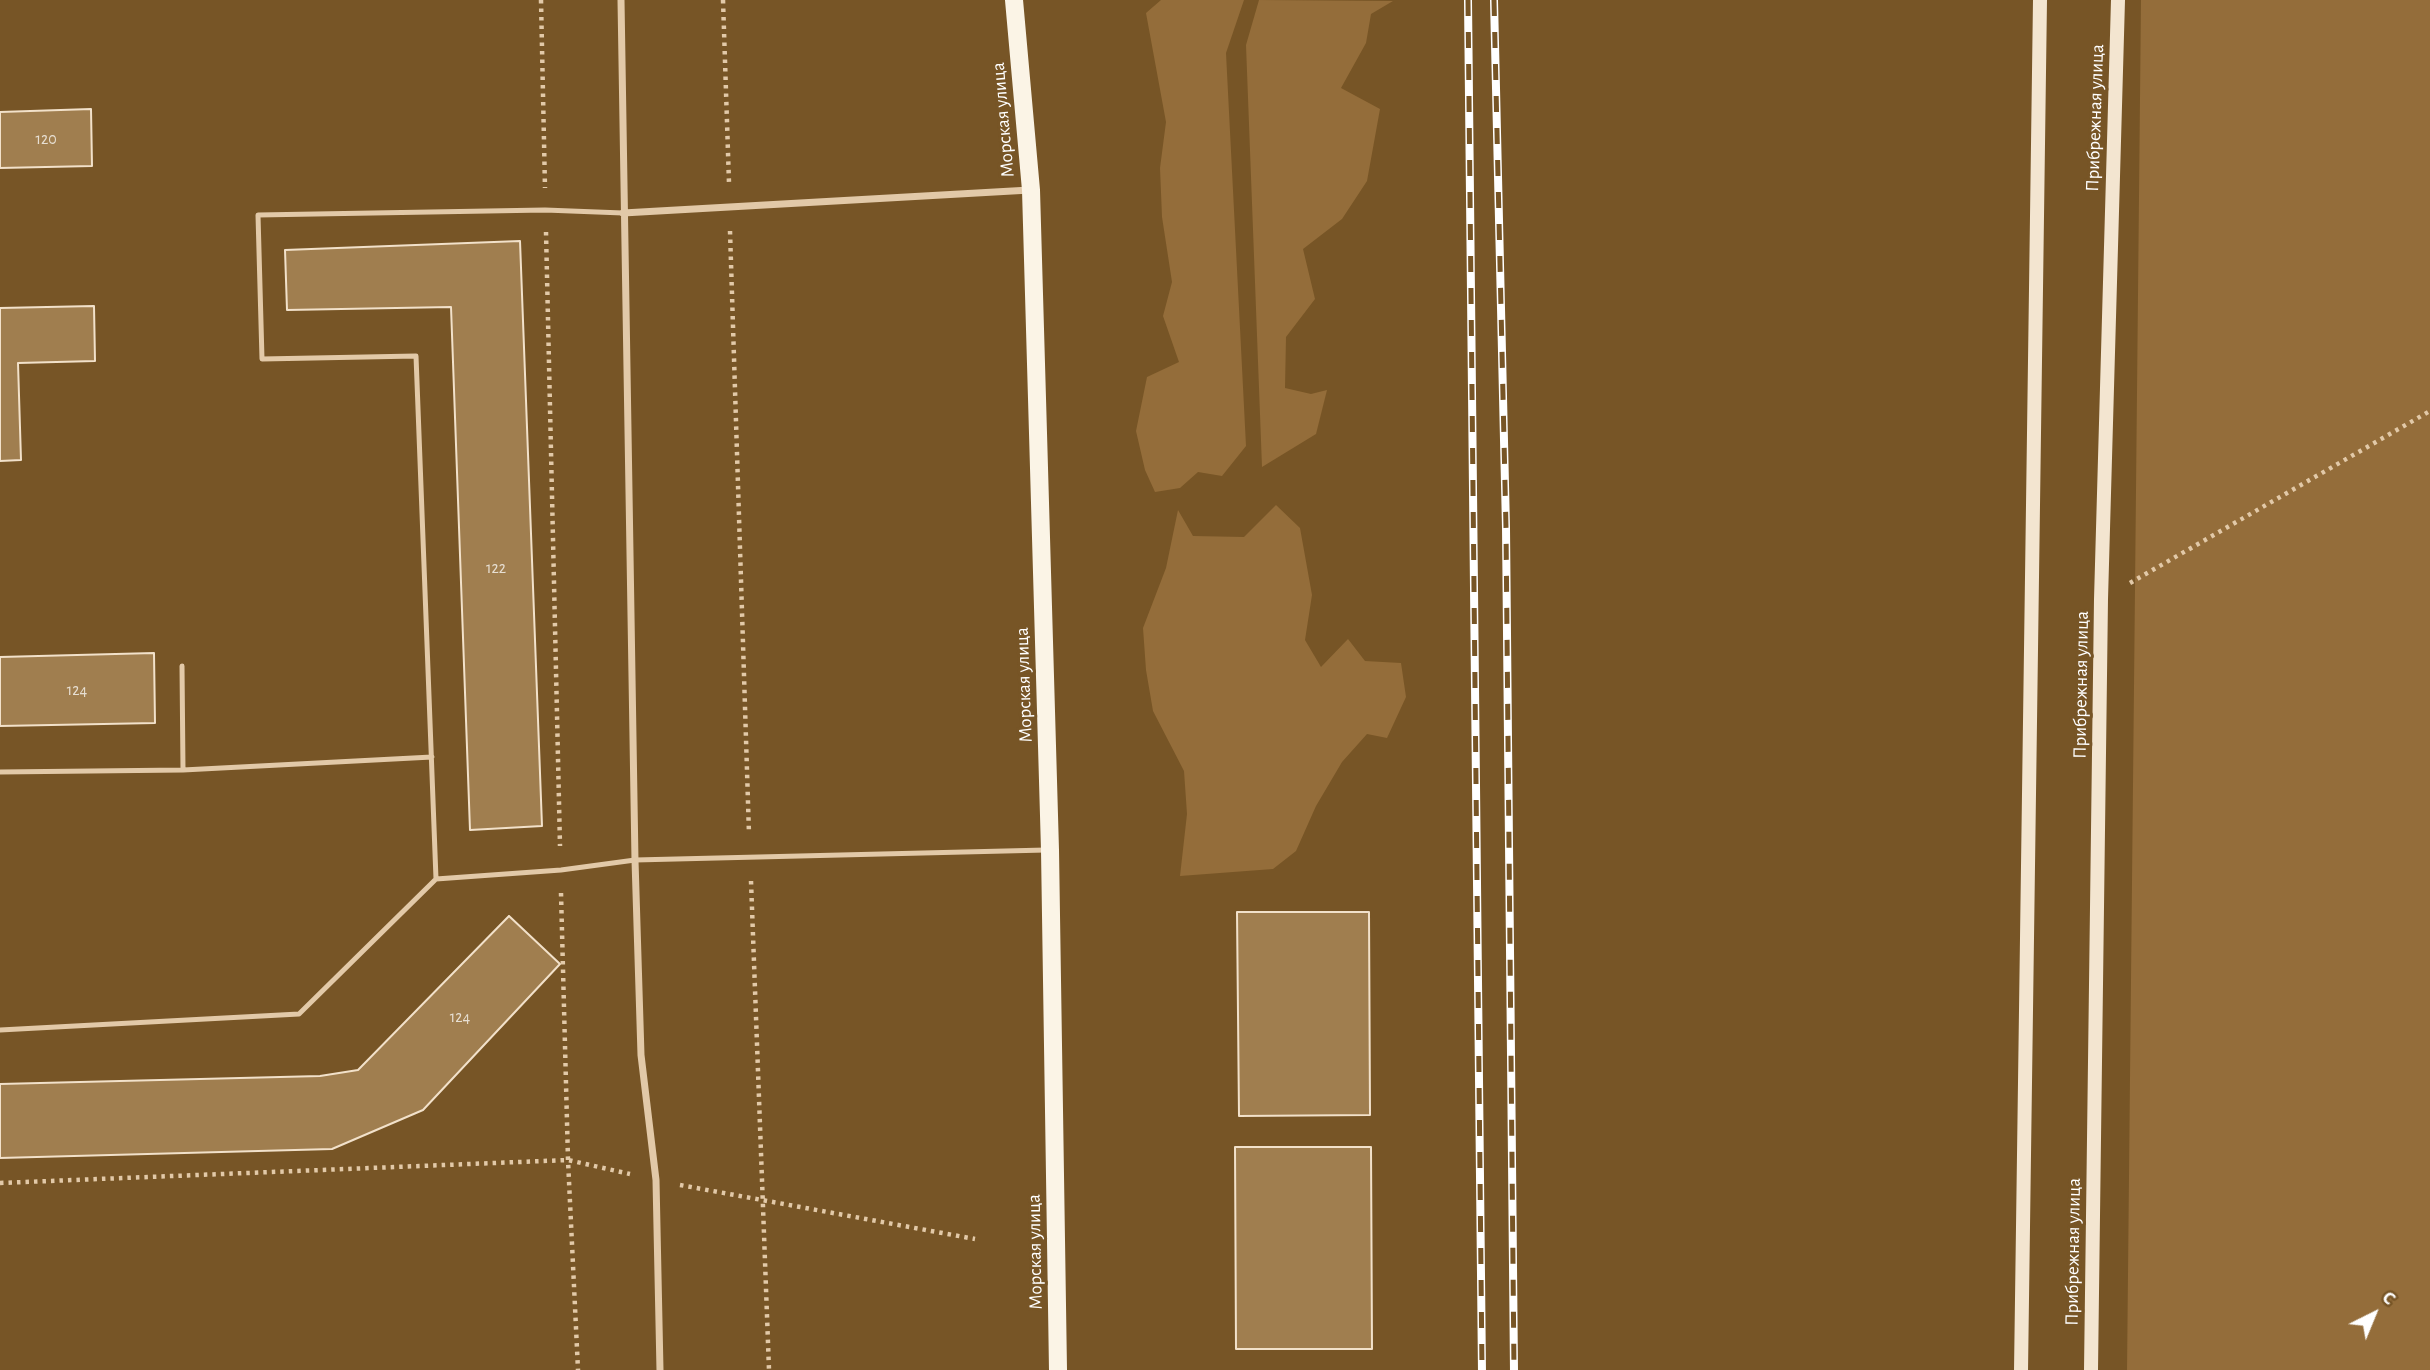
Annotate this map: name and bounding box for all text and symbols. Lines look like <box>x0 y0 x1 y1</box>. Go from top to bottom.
street label: Прибрежная улица <box>2081 44 2109 192</box>
street label: Морская улица <box>987 61 1019 179</box>
house number: 120 <box>35 129 57 149</box>
house number: 122 <box>486 558 506 578</box>
street label: Прибрежная улица <box>2068 611 2094 759</box>
street label: Морская улица <box>1011 627 1037 743</box>
house number: 124 <box>67 680 87 700</box>
house number: 124 <box>450 1007 470 1027</box>
street label: Прибрежная улица <box>2060 1178 2086 1326</box>
street label: Морская улица <box>1023 1194 1047 1310</box>
north arrow <box>2339 1279 2409 1349</box>
text: С <box>2378 1288 2399 1309</box>

